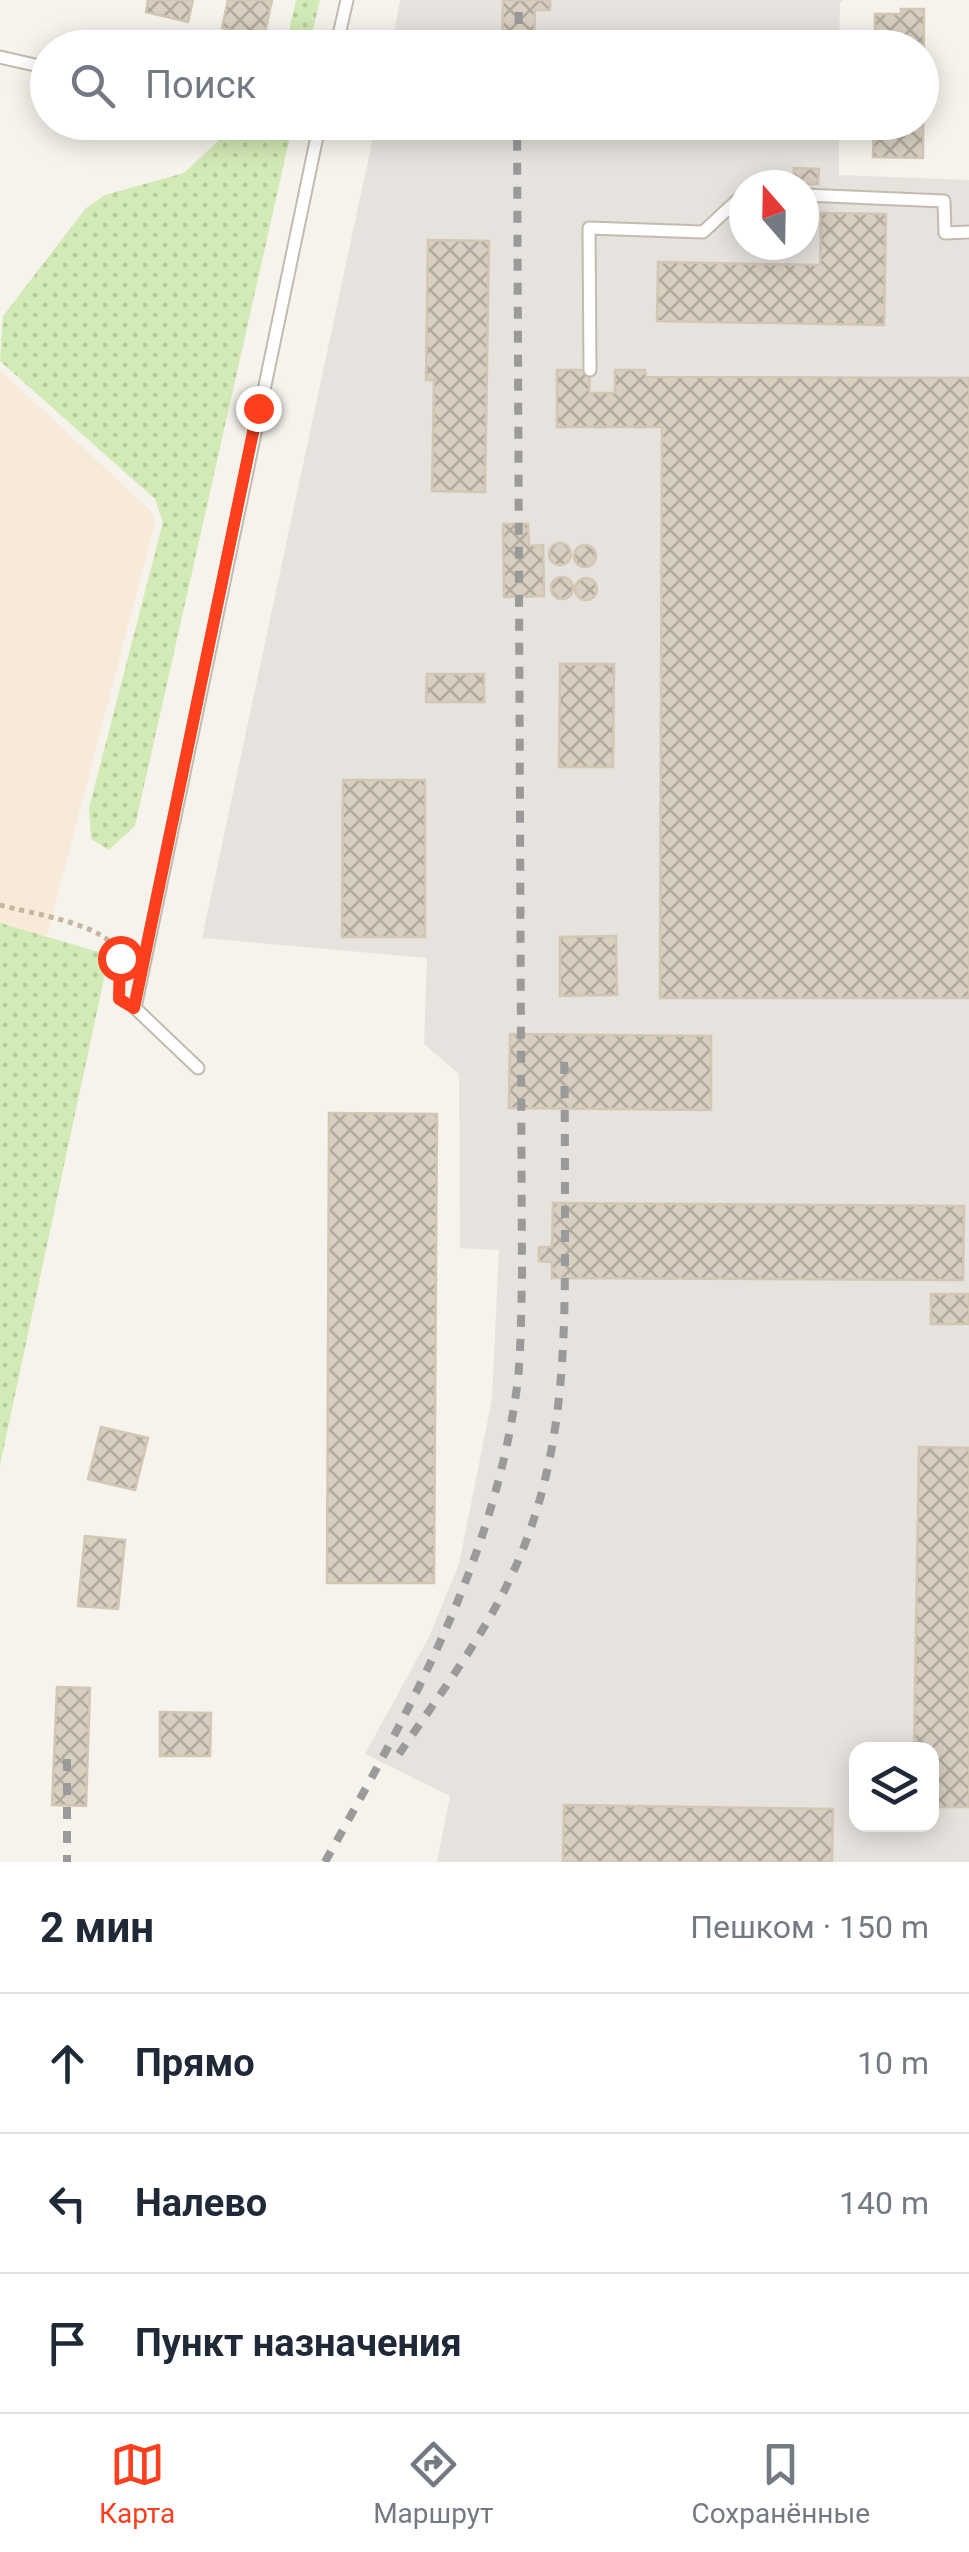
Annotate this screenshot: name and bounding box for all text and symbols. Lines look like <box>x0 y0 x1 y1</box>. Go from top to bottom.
search box <box>30 30 939 140</box>
icon: search <box>65 58 120 113</box>
text: Поиск <box>145 63 256 107</box>
north arrow <box>729 170 819 260</box>
route end <box>236 386 282 432</box>
route start <box>98 936 144 982</box>
map controls <box>849 1742 939 1832</box>
button: layers <box>849 1742 939 1832</box>
text: 2 мин <box>40 1903 154 1952</box>
text: Пешком · 150 m <box>690 1908 929 1946</box>
icon: ahead <box>40 2036 95 2091</box>
text: Прямо <box>135 2041 255 2085</box>
text: 10 m <box>857 2044 929 2082</box>
icon: left <box>40 2176 95 2231</box>
text: Налево <box>135 2181 267 2225</box>
text: 140 m <box>839 2184 929 2222</box>
icon: arrive <box>40 2316 95 2371</box>
text: Пункт назначения <box>135 2321 462 2365</box>
tab: Карта <box>99 2437 175 2530</box>
tab: Маршрут <box>373 2437 494 2530</box>
tab: Сохранённые <box>691 2437 870 2530</box>

